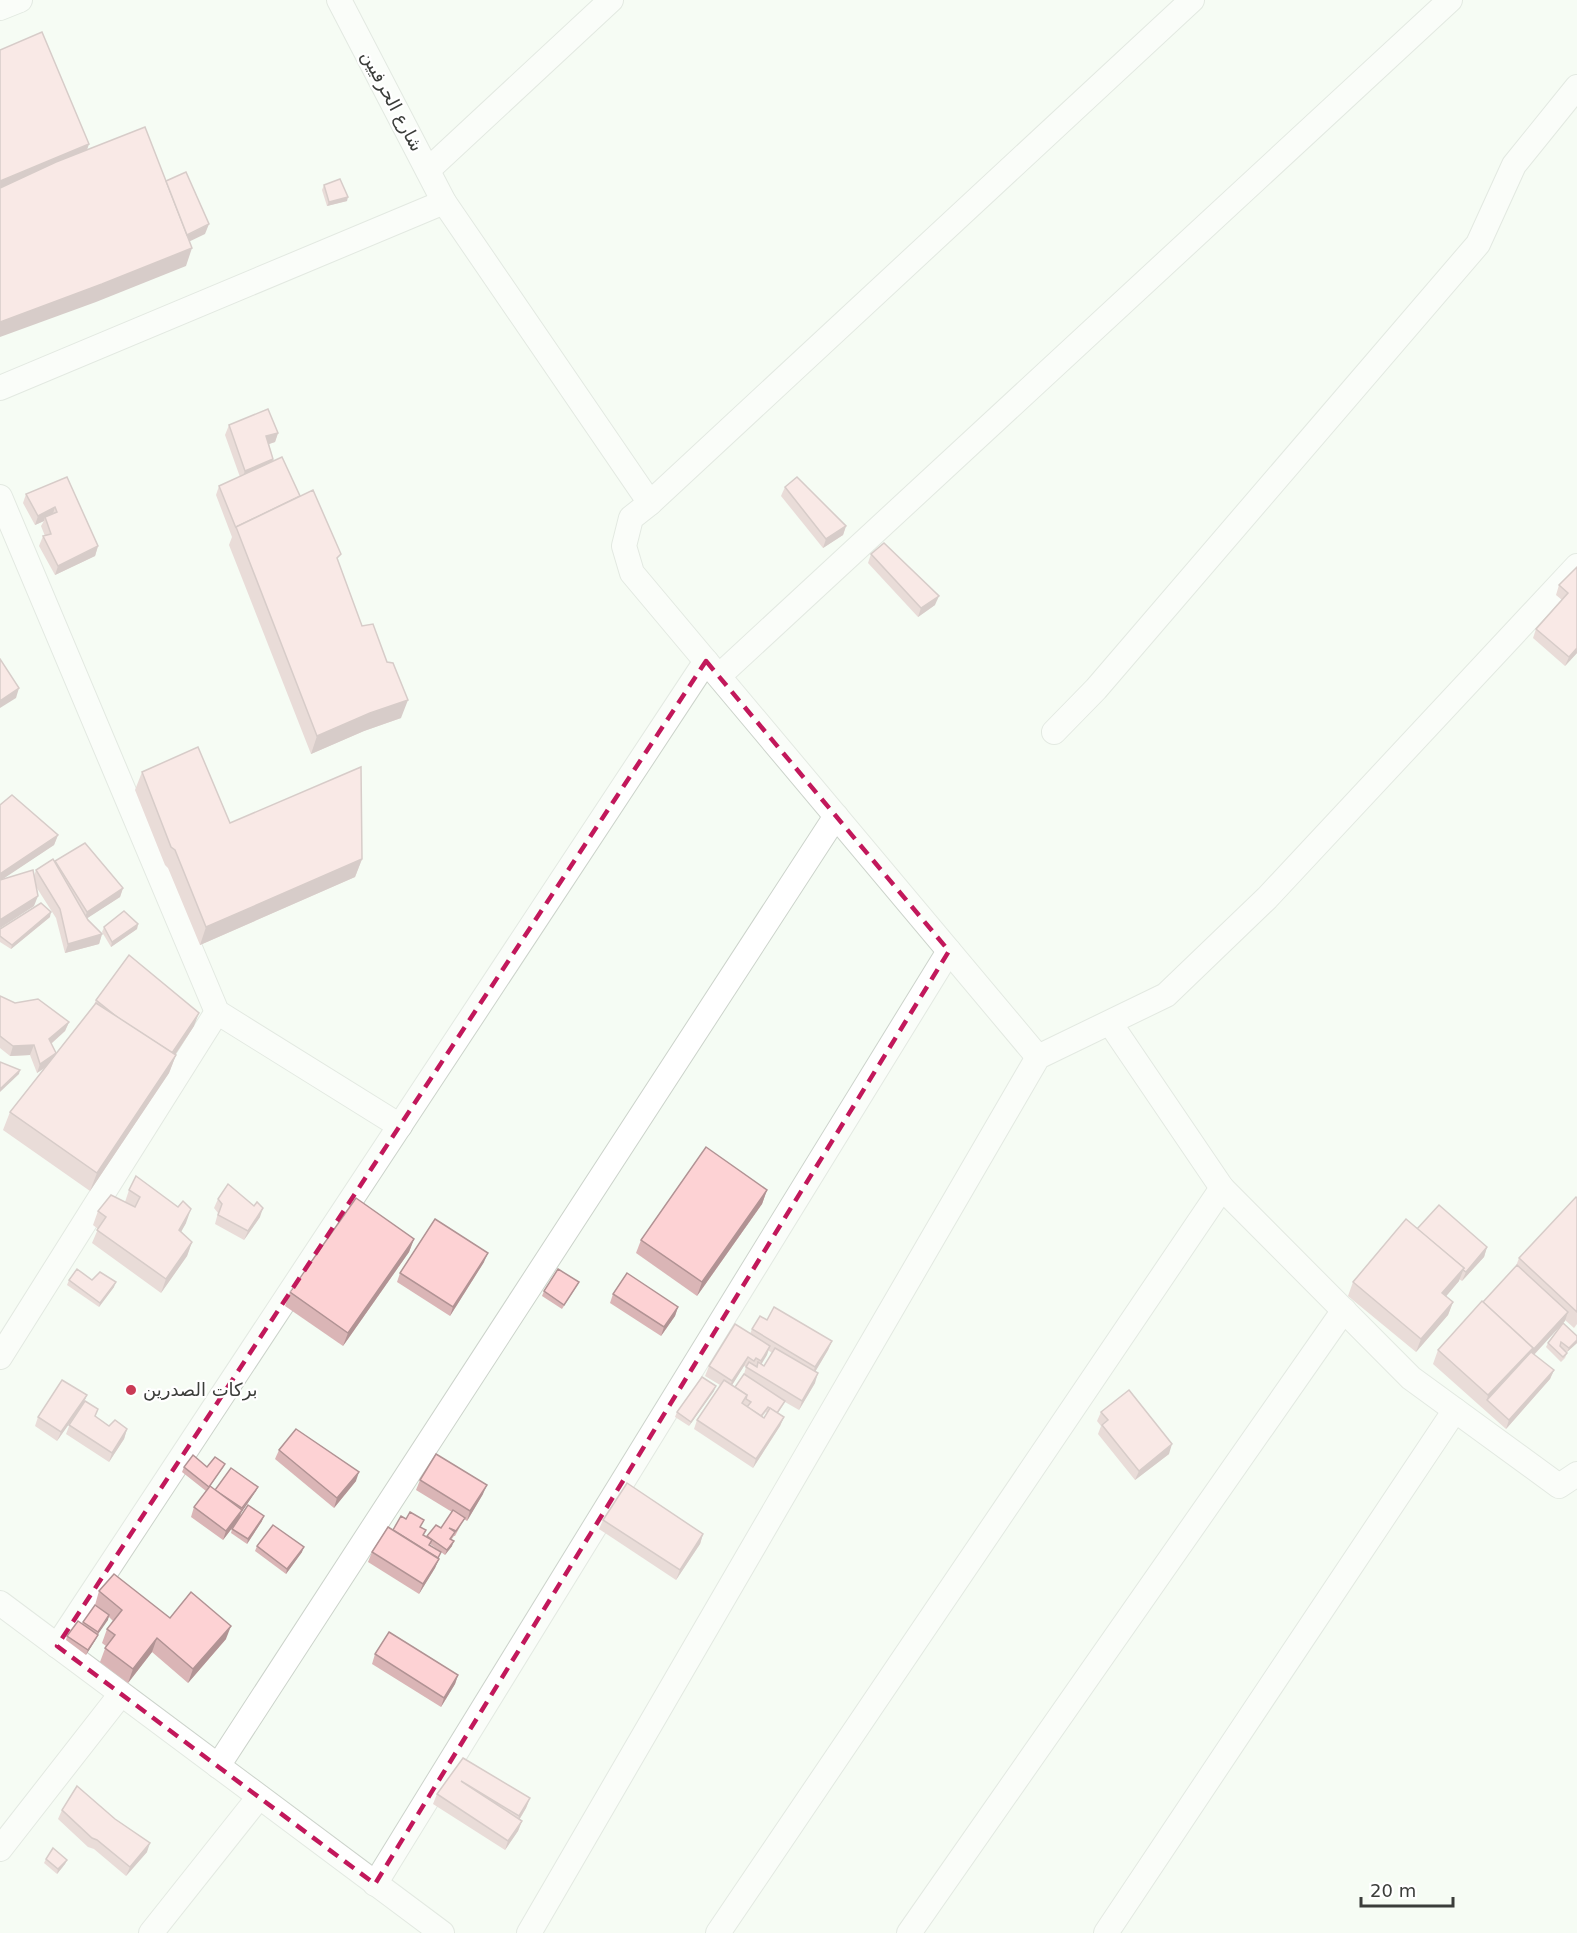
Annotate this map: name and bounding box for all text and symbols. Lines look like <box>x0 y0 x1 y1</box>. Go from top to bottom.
street label: شارع الحرفيين <box>356 47 428 155</box>
place label: بركات الصدرين <box>143 1379 258 1401</box>
marker: بركات الصدرين <box>124 1383 138 1397</box>
scale bar <box>1361 1870 1452 1908</box>
text: 20 m <box>1370 1880 1416 1901</box>

